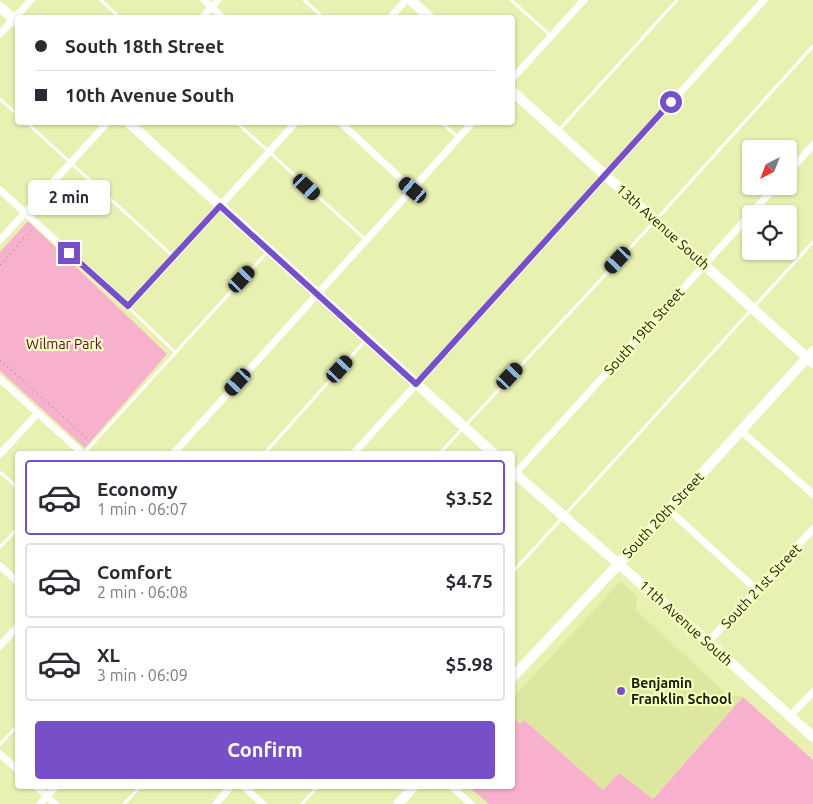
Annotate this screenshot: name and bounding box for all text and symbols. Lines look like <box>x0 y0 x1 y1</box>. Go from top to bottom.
text: South 18th Street <box>65 35 224 57</box>
text: 10th Avenue South <box>65 84 234 106</box>
route start <box>660 91 682 113</box>
north arrow <box>742 140 798 195</box>
map controls <box>742 140 797 260</box>
car <box>290 171 323 203</box>
car <box>396 175 429 205</box>
callout: 2 min <box>28 180 110 216</box>
street label: 13th Avenue South <box>613 181 713 273</box>
text: 2 min <box>49 188 89 206</box>
button: locate <box>742 205 797 260</box>
route end <box>58 242 80 264</box>
car <box>602 244 633 276</box>
car <box>226 263 257 295</box>
street label: South 19th Street <box>601 284 688 378</box>
park label: Wilmar Park <box>26 336 102 352</box>
car <box>324 353 355 385</box>
car <box>494 360 525 392</box>
car <box>222 366 253 398</box>
street label: South 20th Street <box>619 468 707 561</box>
icon: car <box>37 475 82 520</box>
text: Economy <box>97 478 178 500</box>
text: $3.52 <box>445 487 493 509</box>
text: 1 min · 06:07 <box>97 500 188 518</box>
street label: South 21st Street <box>718 540 805 632</box>
icon: car <box>37 558 82 603</box>
text: Comfort <box>97 561 172 583</box>
text: $4.75 <box>445 570 493 592</box>
street label: 11th Avenue South <box>636 577 736 669</box>
text: 2 min · 06:08 <box>97 583 188 601</box>
icon: car <box>37 641 82 686</box>
text: XL <box>97 644 120 666</box>
text: $5.98 <box>445 653 493 675</box>
text: 3 min · 06:09 <box>97 666 188 684</box>
place label: Benjamin Franklin School <box>631 675 732 707</box>
marker: Benjamin Franklin School <box>615 685 627 697</box>
button: Confirm <box>35 721 495 779</box>

